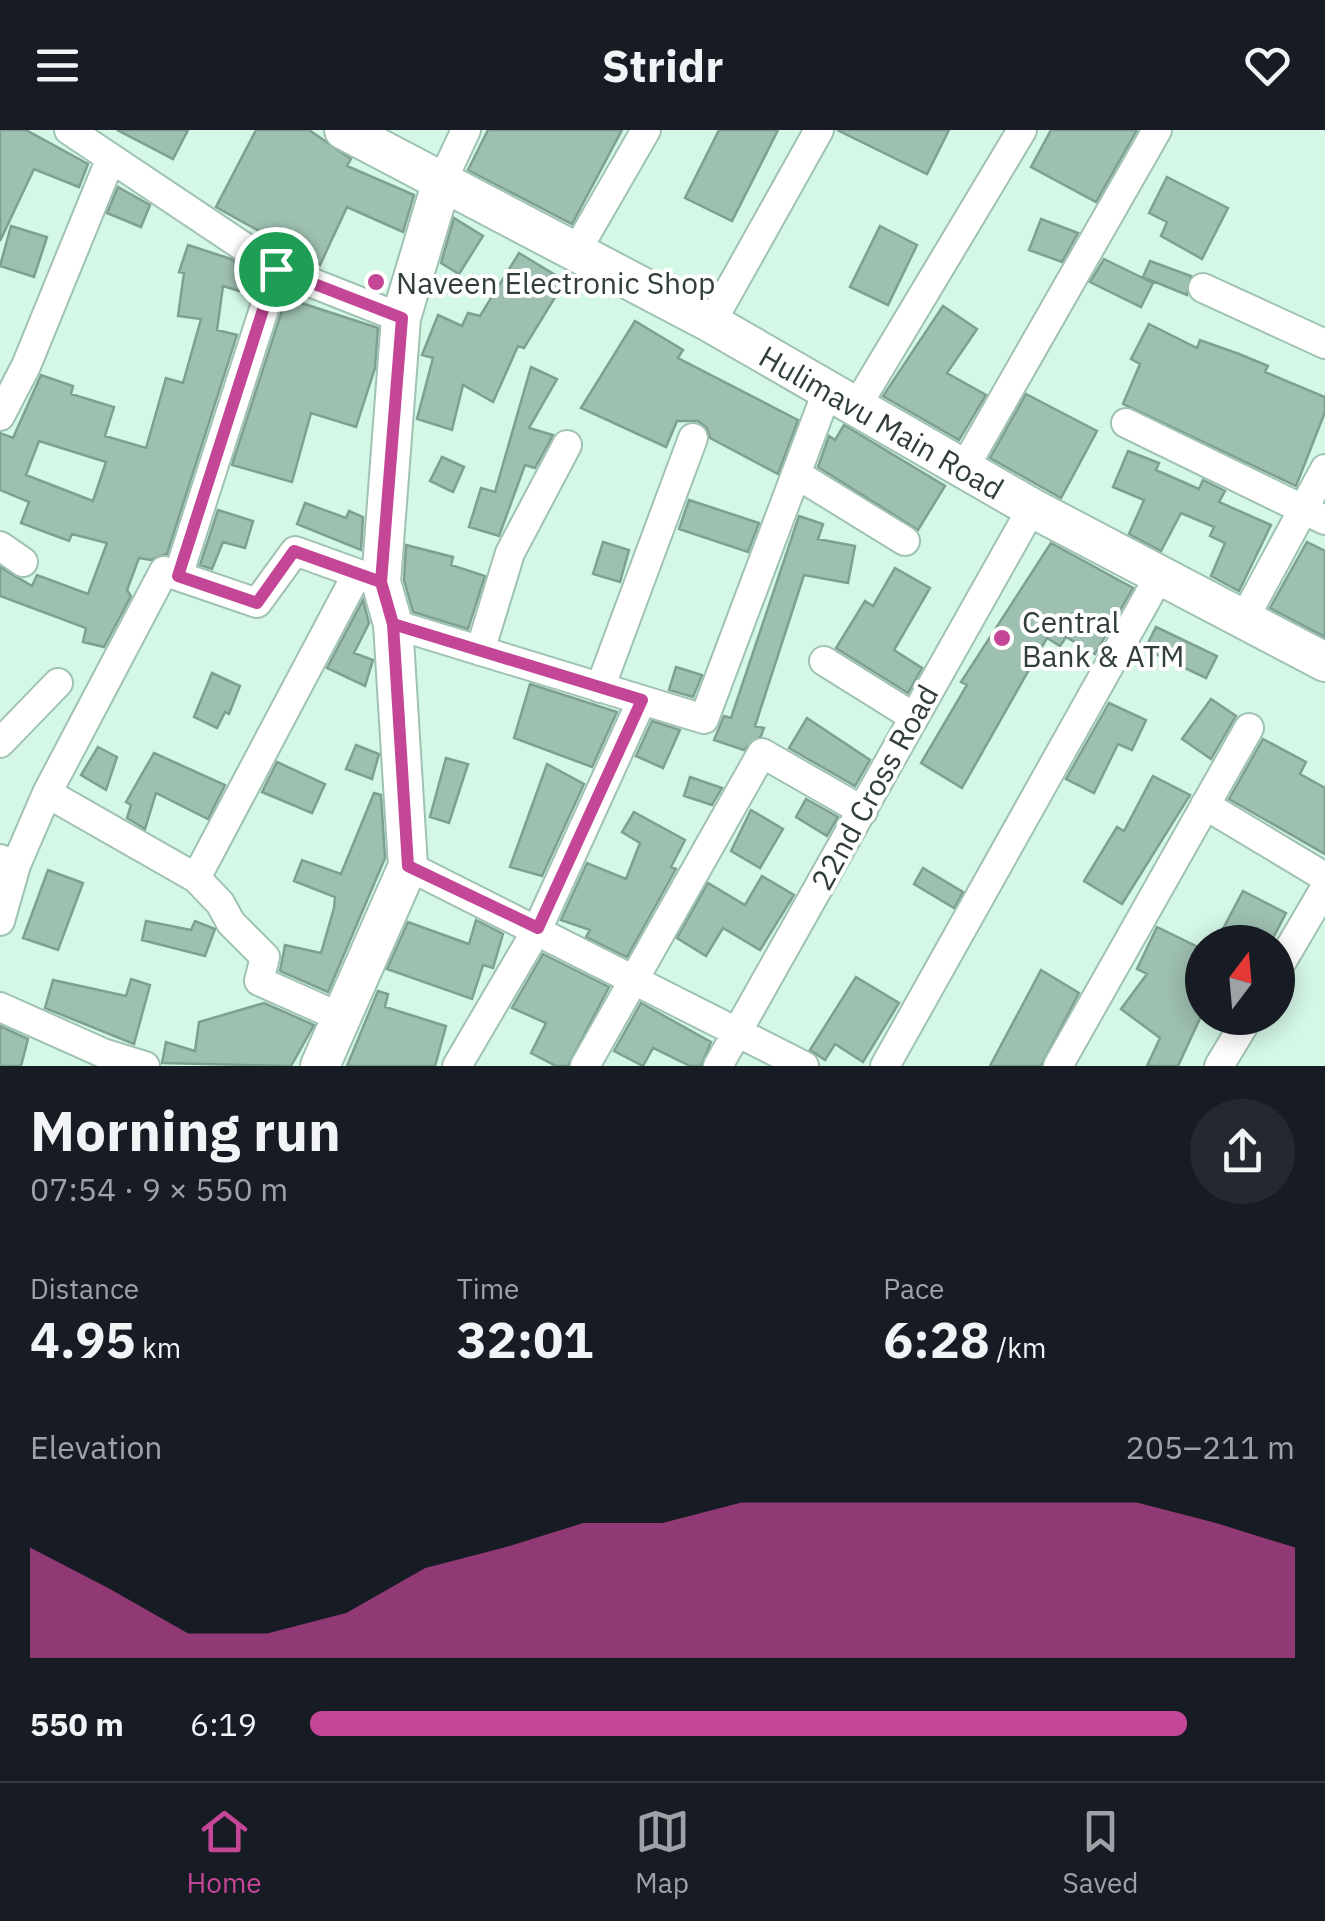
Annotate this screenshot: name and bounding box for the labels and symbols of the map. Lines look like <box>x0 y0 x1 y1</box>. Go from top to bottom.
pin <box>234 227 319 312</box>
place label: Naveen Electronic Shop <box>396 263 715 302</box>
marker: Naveen Electronic Shop <box>365 271 387 293</box>
street label: Hulimavu Main Road <box>753 336 1011 507</box>
place label: Central Bank & ATM <box>1022 602 1184 675</box>
marker: Central Bank & ATM <box>991 627 1013 649</box>
street label: 22nd Cross Road <box>801 677 947 897</box>
north arrow <box>1185 925 1295 1035</box>

